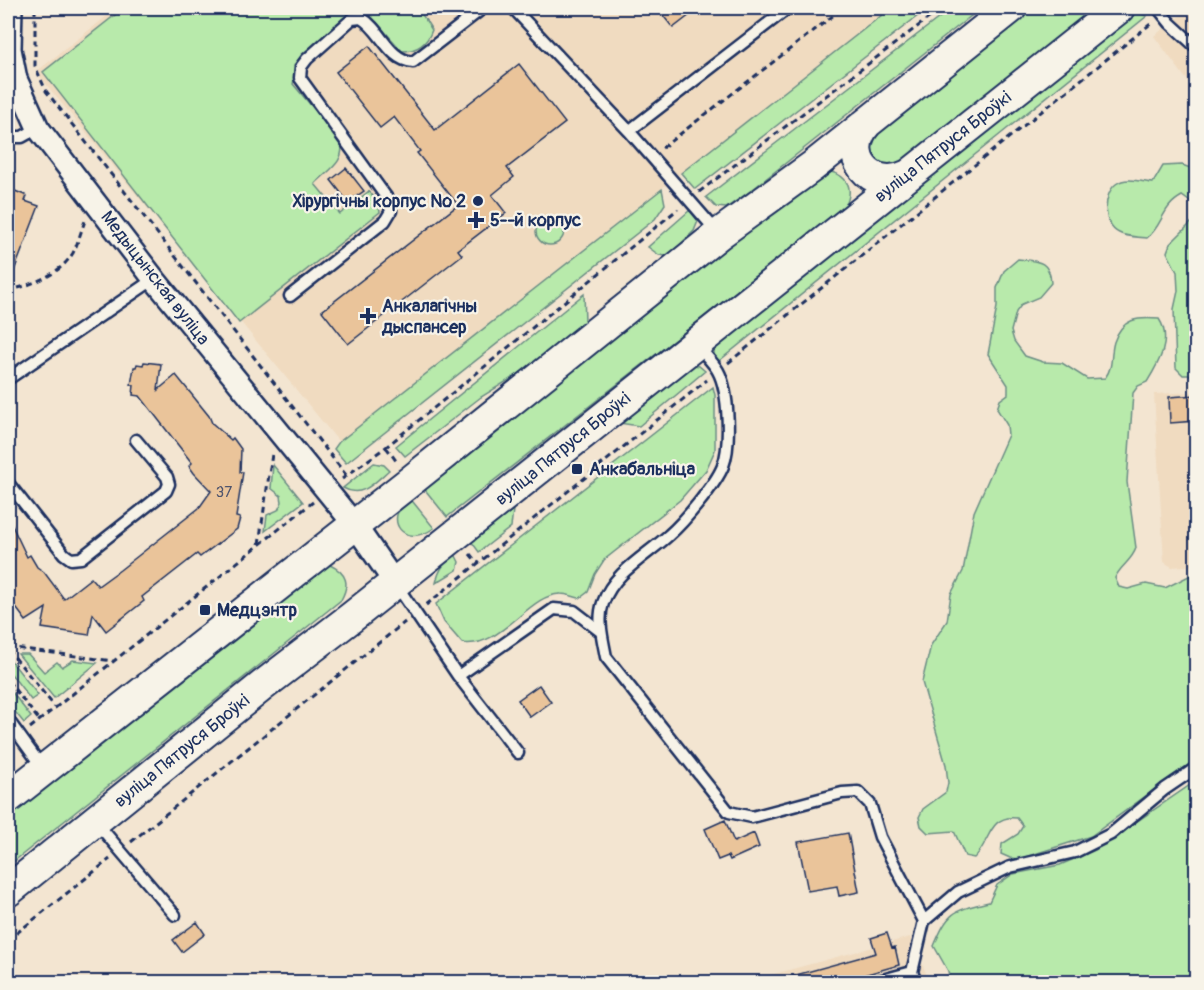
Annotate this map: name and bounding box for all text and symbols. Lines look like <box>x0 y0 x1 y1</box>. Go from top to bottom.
street label: вуліца Пятруся Броўкі <box>870 86 1016 208</box>
place label: Хірургічны корпус № 2 <box>292 190 466 213</box>
marker: Хірургічны корпус № 2 <box>471 194 485 208</box>
street label: Медыцынская вуліца <box>95 206 215 350</box>
place label: 5--й корпус <box>490 209 581 232</box>
marker: 5--й корпус <box>467 211 485 229</box>
place label: Анкалагічны дыспансер <box>381 295 477 339</box>
marker: Анкалагічны дыспансер <box>359 307 377 325</box>
street label: вуліца Пятруся Броўкі <box>491 387 635 511</box>
place label: Анкабальніца <box>589 458 696 481</box>
marker: Анкабальніца <box>570 462 584 476</box>
house number: 37 <box>216 483 232 502</box>
place label: Медцэнтр <box>217 599 298 622</box>
marker: Медцэнтр <box>198 603 212 617</box>
street label: вуліца Пятруся Броўкі <box>110 689 254 813</box>

